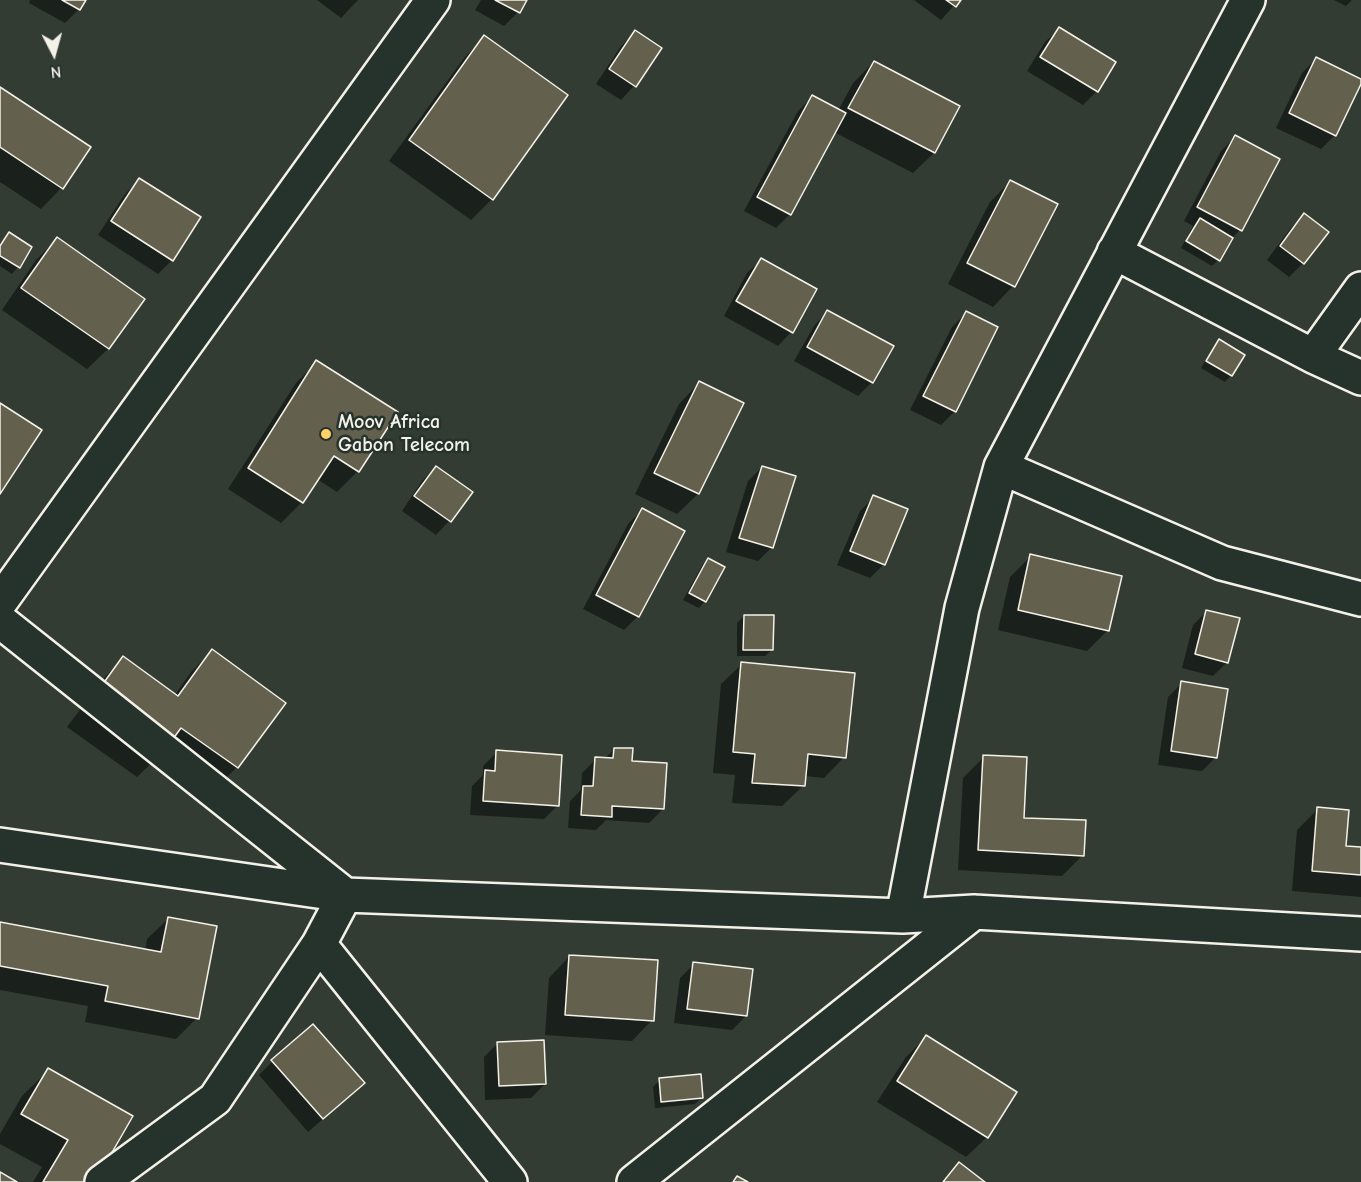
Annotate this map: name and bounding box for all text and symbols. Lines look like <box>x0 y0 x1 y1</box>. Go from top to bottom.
north arrow <box>24 24 84 84</box>
text: N <box>50 62 62 81</box>
place label: Moov Africa Gabon Telecom <box>338 410 470 457</box>
marker: Moov Africa Gabon Telecom <box>319 427 333 441</box>

